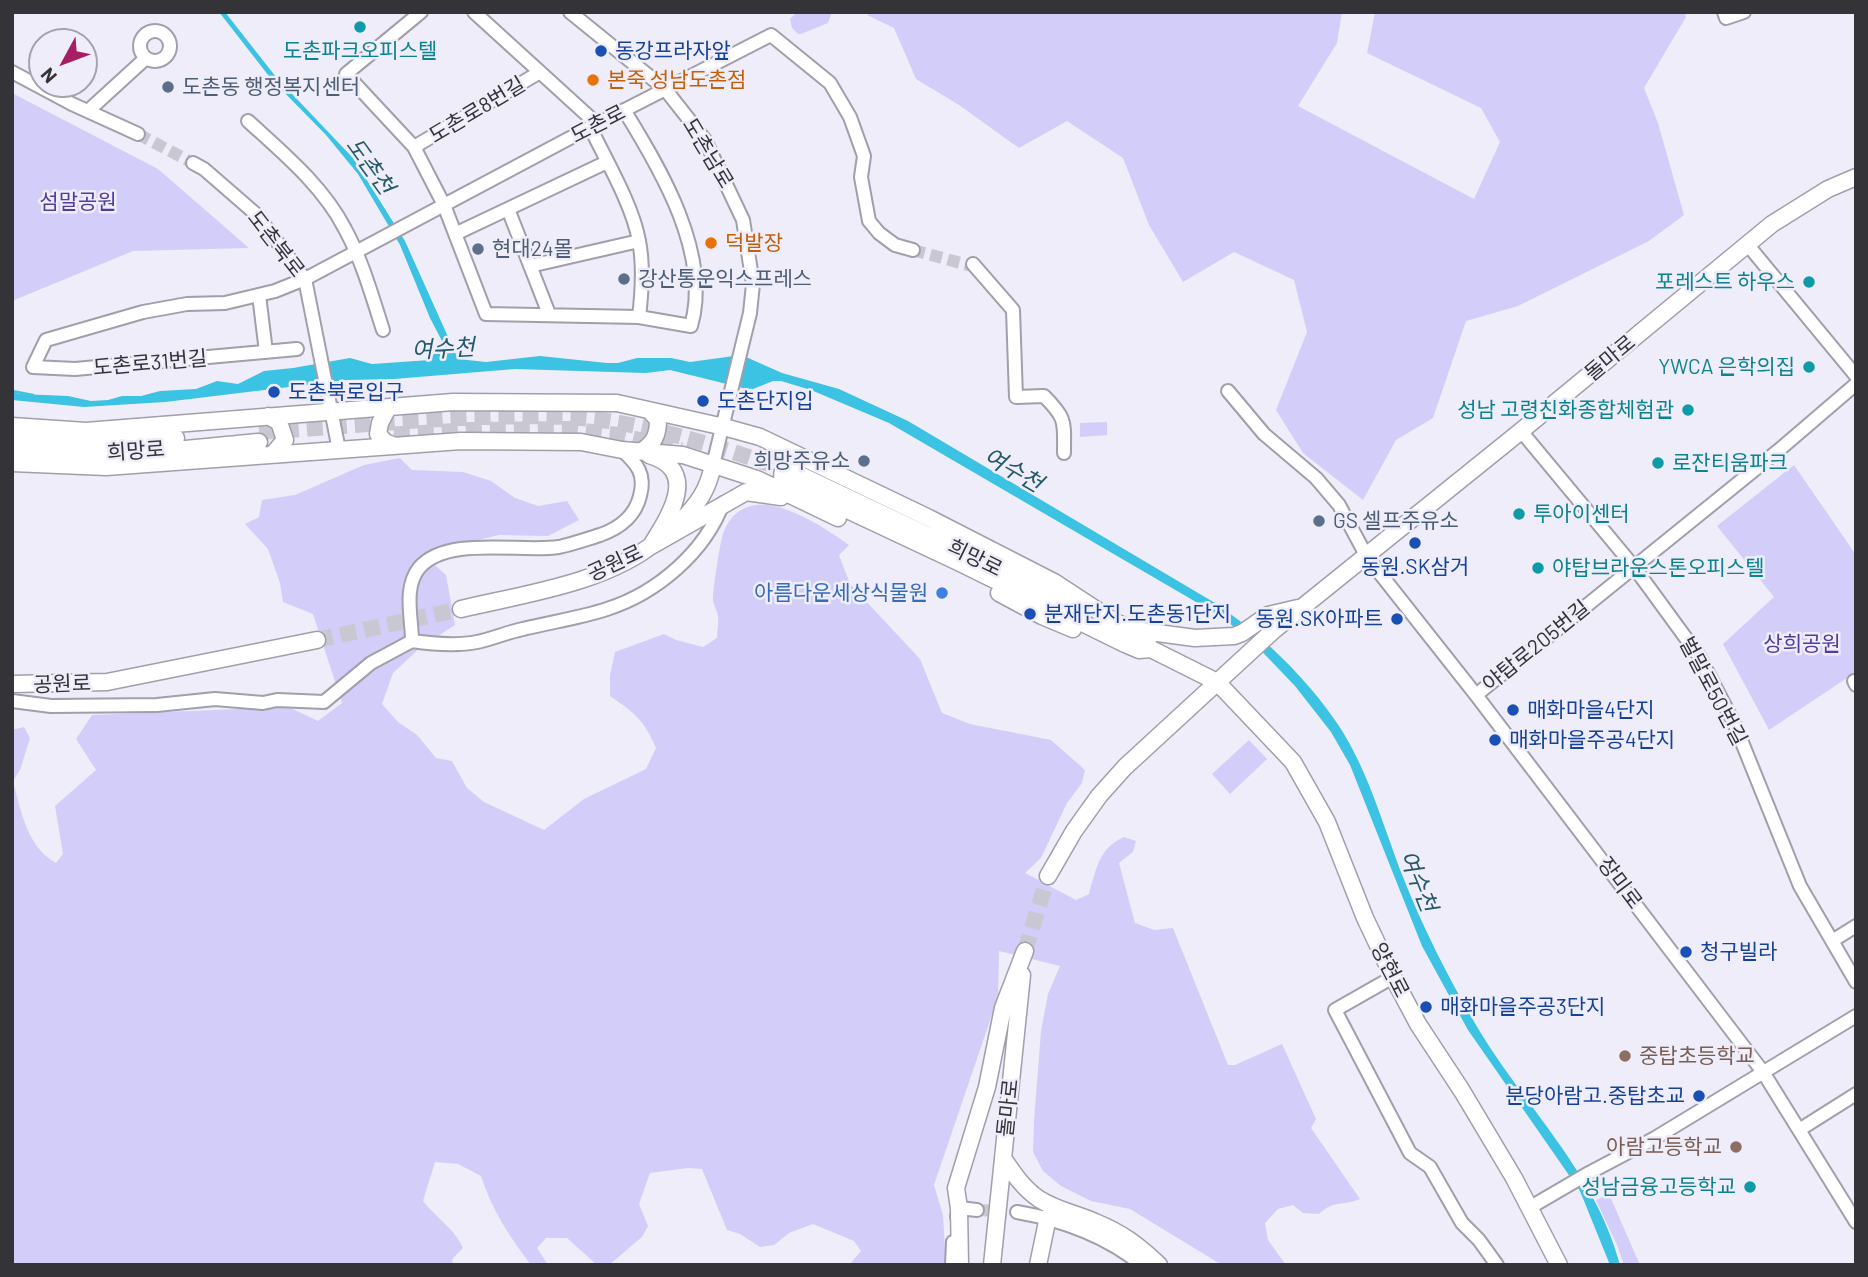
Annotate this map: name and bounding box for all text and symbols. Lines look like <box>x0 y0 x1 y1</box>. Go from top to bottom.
marker: 도촌파크오피스텔 <box>352 19 368 35</box>
north arrow <box>28 28 98 98</box>
place label: 도촌파크오피스텔 <box>283 38 437 64</box>
place label: 동강프라자앞 <box>615 38 731 64</box>
marker: 동강프라자앞 <box>593 43 609 59</box>
text: N <box>35 63 61 88</box>
place label: 본죽 성남도촌점 <box>607 67 746 93</box>
street label: 도촌로8번길 <box>424 72 530 148</box>
marker: 본죽 성남도촌점 <box>585 72 601 88</box>
place label: 도촌동 행정복지센터 <box>182 74 360 100</box>
marker: 도촌동 행정복지센터 <box>160 79 176 95</box>
street label: 도촌로 <box>566 100 630 148</box>
street label: 도촌남로 <box>677 113 739 193</box>
water label: 도촌천 <box>340 132 400 200</box>
park label: 섬말공원 <box>39 189 117 215</box>
street label: 도촌북로 <box>242 206 310 282</box>
place label: 덕발장 <box>725 230 783 256</box>
marker: 덕발장 <box>703 235 719 251</box>
place label: 현대24몰 <box>492 236 573 262</box>
marker: 현대24몰 <box>470 241 486 257</box>
place label: 강산통운익스프레스 <box>638 266 812 292</box>
place label: 포레스트 하우스 <box>1656 269 1795 295</box>
marker: 강산통운익스프레스 <box>616 271 632 287</box>
marker: 포레스트 하우스 <box>1801 274 1817 290</box>
street label: 돌마로 <box>1580 330 1640 386</box>
water label: 여수천 <box>411 334 475 364</box>
street label: 도촌로31번길 <box>92 345 208 381</box>
place label: YWCA 은학의집 <box>1658 354 1795 380</box>
marker: YWCA 은학의집 <box>1801 359 1817 375</box>
place label: 도촌북로입구 <box>288 379 404 405</box>
marker: 도촌북로입구 <box>266 384 282 400</box>
place label: 도촌단지입 <box>717 388 814 414</box>
marker: 도촌단지입 <box>695 393 711 409</box>
place label: 성남 고령친화종합체험관 <box>1457 397 1674 423</box>
marker: 성남 고령친화종합체험관 <box>1680 402 1696 418</box>
street label: 희망로 <box>106 436 166 466</box>
water label: 여수천 <box>979 442 1047 498</box>
place label: 희망주유소 <box>753 448 850 474</box>
place label: 로잔티움파크 <box>1672 450 1788 476</box>
marker: 희망주유소 <box>856 453 872 469</box>
marker: 로잔티움파크 <box>1650 455 1666 471</box>
place label: 투아이센터 <box>1533 501 1630 527</box>
marker: 투아이센터 <box>1511 506 1527 522</box>
place label: GS 셀프주유소 <box>1333 508 1459 534</box>
marker: GS 셀프주유소 <box>1311 513 1327 529</box>
street label: 희망로 <box>943 534 1007 582</box>
marker: 동원.SK삼거 <box>1407 535 1423 551</box>
street label: 공원로 <box>583 539 647 587</box>
place label: 동원.SK삼거 <box>1361 554 1469 580</box>
place label: 야탑브라운스톤오피스텔 <box>1552 555 1765 581</box>
marker: 야탑브라운스톤오피스텔 <box>1530 560 1546 576</box>
place label: 아름다운세상식물원 <box>754 580 928 606</box>
marker: 아름다운세상식물원 <box>934 585 950 601</box>
street label: 야탑로205번길 <box>1477 595 1595 697</box>
place label: 분재단지.도촌동1단지 <box>1044 601 1231 627</box>
marker: 분재단지.도촌동1단지 <box>1022 606 1038 622</box>
place label: 동원.SK아파트 <box>1255 606 1383 632</box>
marker: 동원.SK아파트 <box>1389 611 1405 627</box>
park label: 상희공원 <box>1763 631 1841 657</box>
street label: 벌말로50번길 <box>1674 632 1752 750</box>
street label: 공원로 <box>33 670 91 698</box>
place label: 매화마을4단지 <box>1527 697 1654 723</box>
marker: 매화마을4단지 <box>1505 702 1521 718</box>
place label: 매화마을주공4단지 <box>1509 727 1675 753</box>
marker: 매화마을주공4단지 <box>1487 732 1503 748</box>
water label: 여수천 <box>1393 846 1443 916</box>
street label: 장미로 <box>1592 852 1648 914</box>
street label: 양현로 <box>1366 938 1414 1002</box>
place label: 청구빌라 <box>1700 939 1777 965</box>
marker: 청구빌라 <box>1678 944 1694 960</box>
place label: 매화마을주공3단지 <box>1440 994 1605 1020</box>
marker: 매화마을주공3단지 <box>1418 999 1434 1015</box>
place label: 중탑초등학교 <box>1639 1043 1755 1069</box>
marker: 중탑초등학교 <box>1617 1048 1633 1064</box>
street label: 돌마로 <box>992 1078 1024 1138</box>
place label: 분당아람고.중탑초교 <box>1505 1083 1685 1109</box>
marker: 분당아람고.중탑초교 <box>1691 1088 1707 1104</box>
place label: 아람고등학교 <box>1606 1134 1722 1160</box>
marker: 아람고등학교 <box>1728 1139 1744 1155</box>
place label: 성남금융고등학교 <box>1581 1174 1736 1200</box>
marker: 성남금융고등학교 <box>1742 1179 1758 1195</box>

